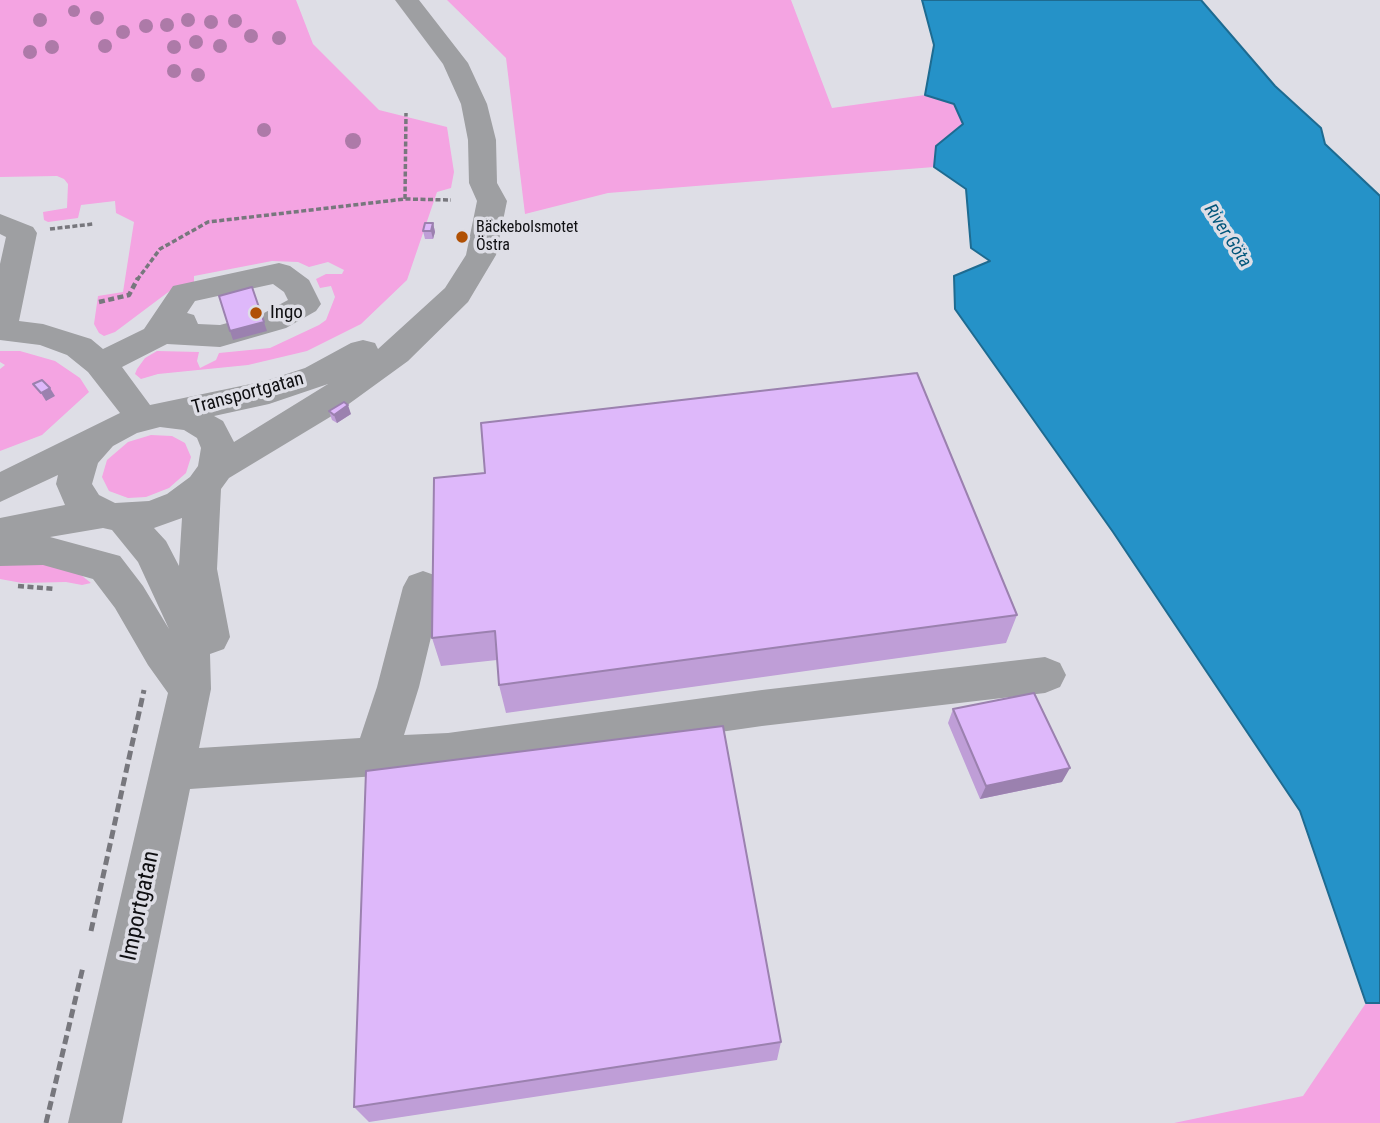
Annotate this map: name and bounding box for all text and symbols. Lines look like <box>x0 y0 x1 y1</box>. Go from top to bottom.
water label: River Göta <box>1199 200 1255 272</box>
place label: Bäckebolsmotet Östra <box>476 218 578 256</box>
marker: Bäckebolsmotet Östra <box>454 229 470 245</box>
place label: Ingo <box>270 302 303 324</box>
marker: Ingo <box>248 305 264 321</box>
street label: Transportgatan <box>190 368 306 420</box>
street label: Importgatan <box>116 849 166 963</box>

